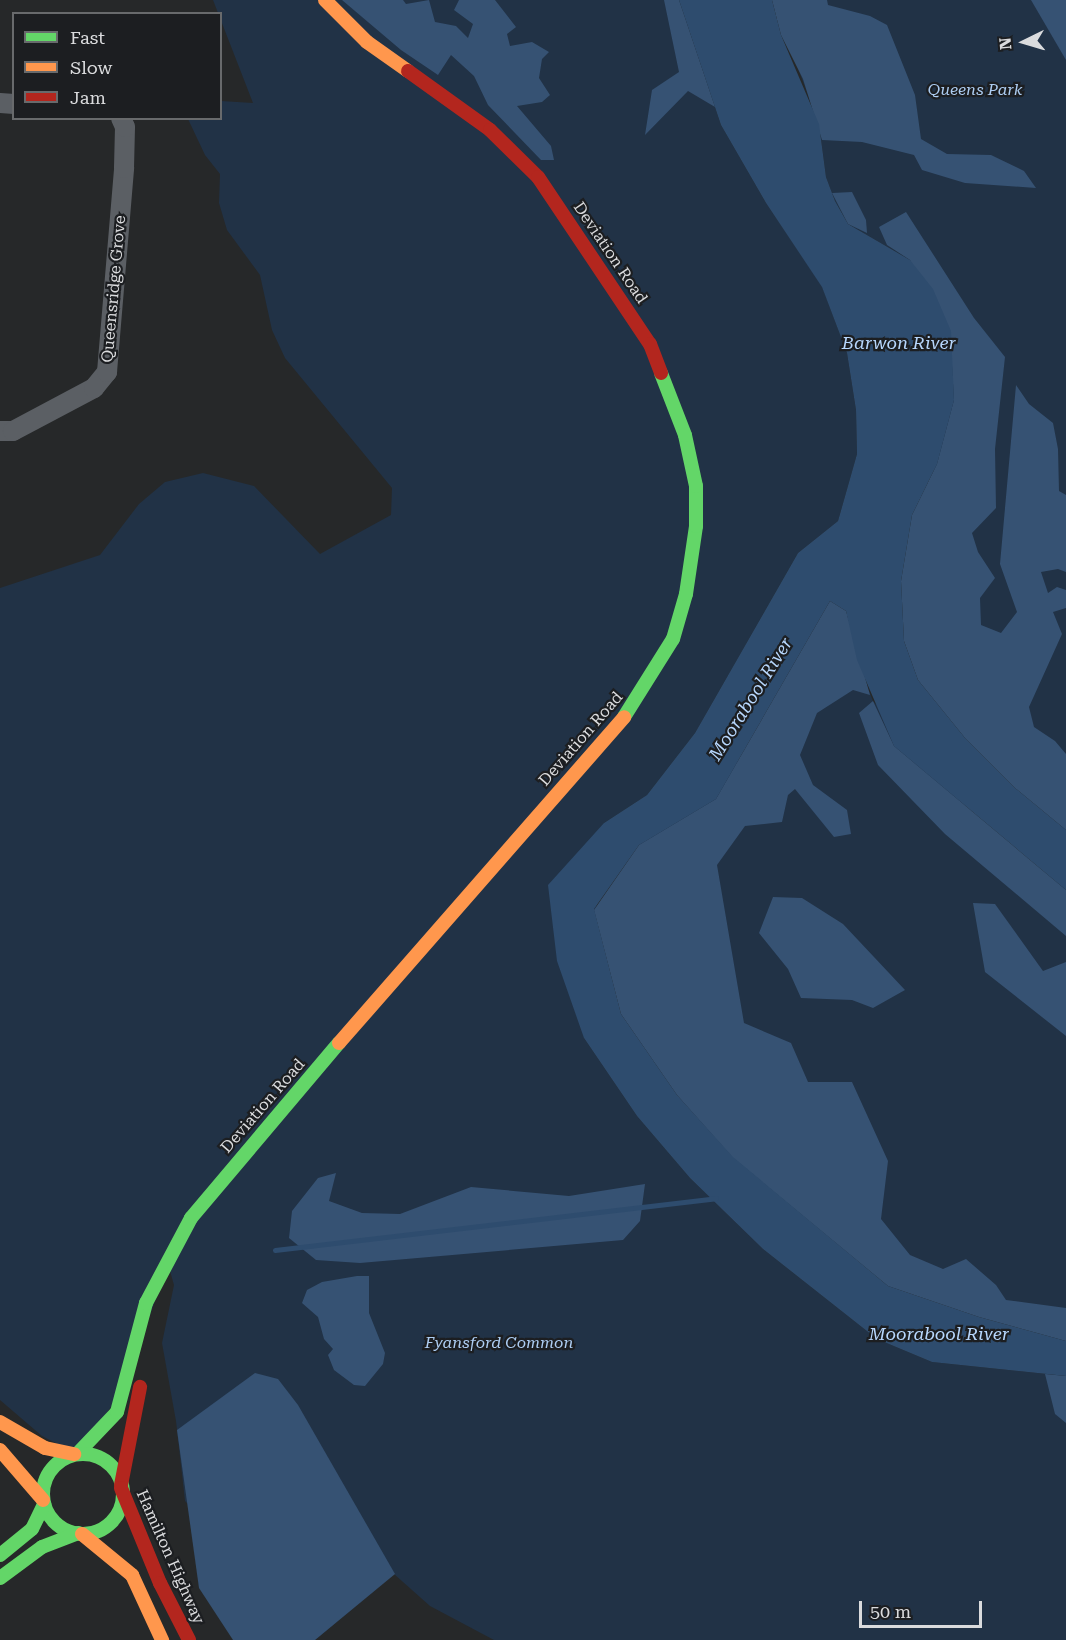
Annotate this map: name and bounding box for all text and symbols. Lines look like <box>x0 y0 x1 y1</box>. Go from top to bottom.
legend <box>12 12 222 120</box>
north arrow <box>994 12 1054 72</box>
text: Fast <box>70 27 105 48</box>
text: N <box>996 37 1016 51</box>
text: Slow <box>70 57 112 78</box>
park label: Queens Park <box>928 80 1022 100</box>
text: Jam <box>70 87 106 108</box>
street label: Deviation Road <box>569 198 651 308</box>
street label: Queensridge Grove <box>98 215 130 363</box>
water label: Barwon River <box>842 332 956 354</box>
water label: Moorabool River <box>705 634 797 764</box>
street label: Deviation Road <box>535 688 627 790</box>
street label: Deviation Road <box>217 1055 309 1157</box>
water label: Moorabool River <box>869 1323 1009 1345</box>
park label: Fyansford Common <box>425 1333 573 1353</box>
street label: Hamilton Highway <box>132 1487 208 1627</box>
scale bar <box>862 1589 985 1627</box>
text: 50 m <box>870 1601 911 1622</box>

